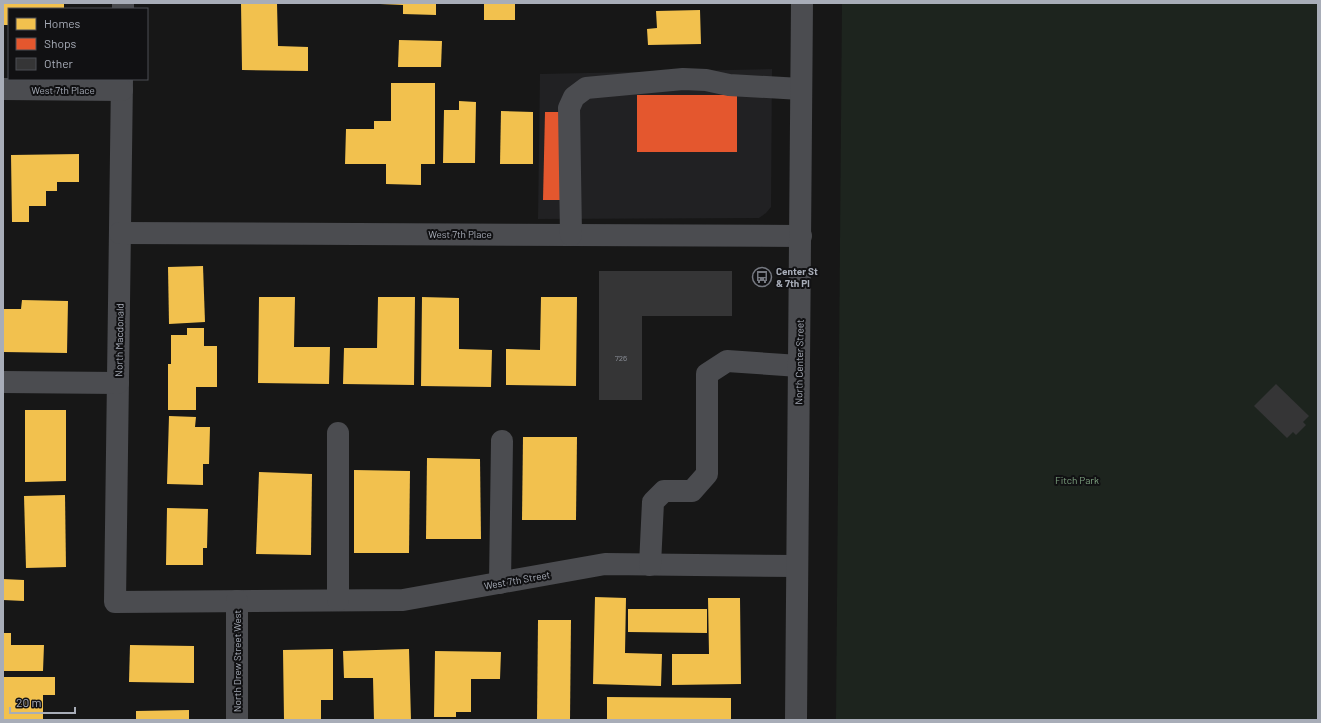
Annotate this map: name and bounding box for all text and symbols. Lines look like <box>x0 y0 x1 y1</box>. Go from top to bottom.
legend <box>8 8 148 80</box>
text: Homes <box>44 16 81 30</box>
text: Shops <box>44 36 77 50</box>
text: Other <box>44 56 74 70</box>
street label: West 7th Place <box>31 84 95 96</box>
street label: West 7th Place <box>428 228 492 240</box>
place label: Center St & 7th Pl <box>776 265 818 289</box>
bus stop icon: Center St & 7th Pl <box>751 266 773 288</box>
street label: North Macdonald <box>112 303 126 377</box>
street label: North Center Street <box>792 319 806 405</box>
house number: 726 <box>615 353 627 363</box>
park label: Fitch Park <box>1055 474 1099 486</box>
street label: West 7th Street <box>483 568 551 592</box>
street label: North Drew Street West <box>231 609 243 712</box>
scale bar <box>10 689 75 715</box>
text: 20 m <box>16 695 42 709</box>

